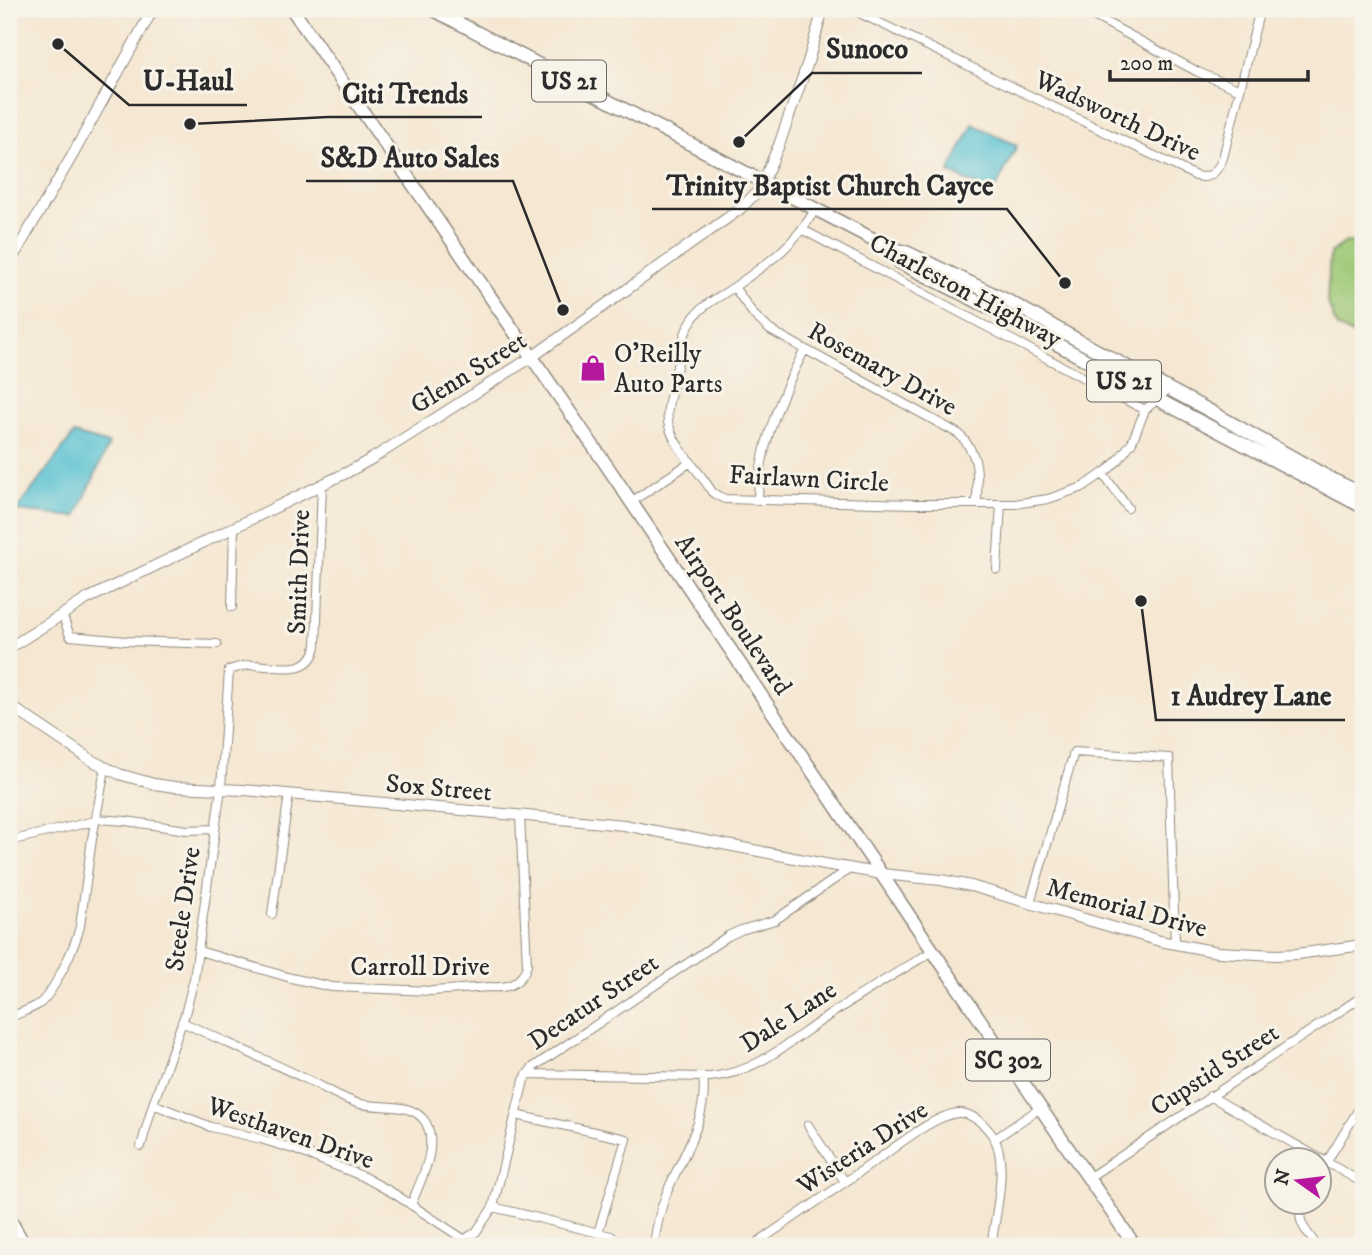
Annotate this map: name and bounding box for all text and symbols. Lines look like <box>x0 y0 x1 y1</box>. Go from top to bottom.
callout: Sunoco <box>812 24 922 73</box>
text: Sunoco <box>826 32 908 67</box>
scale bar <box>1110 38 1307 82</box>
text: 200 m <box>1120 51 1173 77</box>
callout: U-Haul <box>129 56 247 105</box>
road number: US 21 <box>532 60 606 102</box>
street label: Wadsworth Drive <box>1028 63 1206 169</box>
text: U-Haul <box>143 64 234 99</box>
callout: Citi Trends <box>328 68 482 117</box>
text: Citi Trends <box>342 77 469 112</box>
callout: S&D Auto Sales <box>306 132 513 181</box>
text: S&D Auto Sales <box>321 141 500 176</box>
callout: Trinity Baptist Church Cayce <box>652 160 1007 209</box>
text: Trinity Baptist Church Cayce <box>665 169 994 204</box>
street label: Charleston Highway <box>863 227 1068 356</box>
street label: Rosemary Drive <box>802 315 963 424</box>
street label: Glenn Street <box>405 325 533 422</box>
place label: O'Reilly Auto Parts <box>614 338 722 401</box>
shop icon: O'Reilly Auto Parts <box>578 353 608 383</box>
road number: US 21 <box>1087 360 1161 402</box>
street label: Fairlawn Circle <box>728 459 890 500</box>
street label: Smith Drive <box>281 509 318 635</box>
street label: Airport Boulevard <box>667 528 799 702</box>
callout: 1 Audrey Lane <box>1156 671 1345 720</box>
text: 1 Audrey Lane <box>1170 679 1332 714</box>
street label: Sox Street <box>385 767 493 810</box>
street label: Steele Drive <box>158 845 209 974</box>
street label: Memorial Drive <box>1043 871 1211 946</box>
street label: Decatur Street <box>522 947 665 1058</box>
street label: Carroll Drive <box>350 951 490 984</box>
street label: Dale Lane <box>734 974 843 1061</box>
street label: Cupstid Street <box>1144 1016 1285 1124</box>
road number: SC 302 <box>966 1040 1050 1080</box>
street label: Westhaven Drive <box>202 1089 378 1177</box>
street label: Wisteria Drive <box>790 1094 934 1203</box>
north arrow <box>1264 1146 1334 1216</box>
text: N <box>1270 1167 1296 1188</box>

